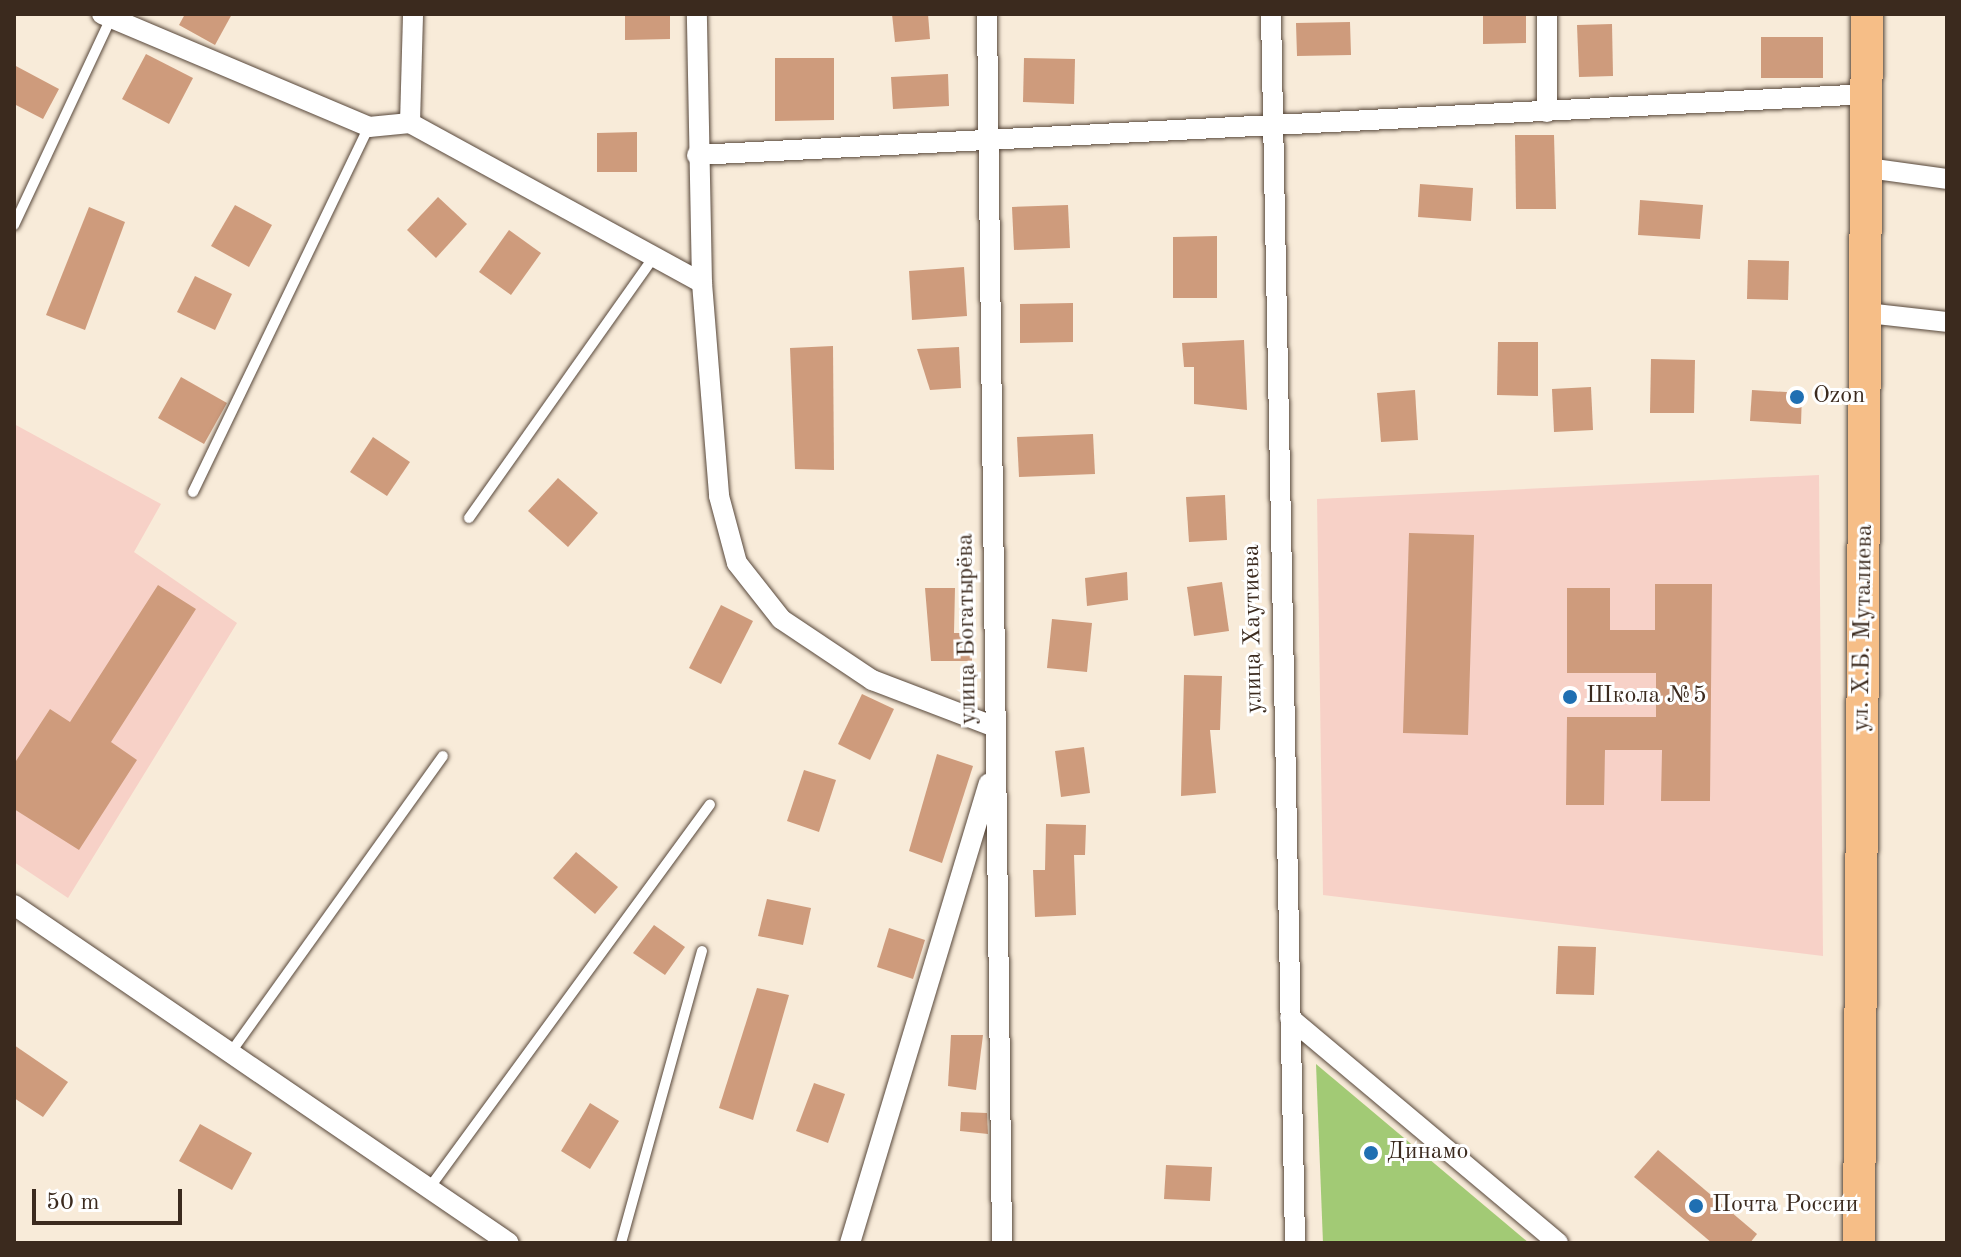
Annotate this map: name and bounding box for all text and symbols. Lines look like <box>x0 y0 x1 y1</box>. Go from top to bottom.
place label: Ozon <box>1813 383 1865 411</box>
marker: Ozon <box>1788 388 1806 406</box>
street label: ул. Х.Б. Муталиева <box>1848 524 1880 732</box>
street label: улица Богатырёва <box>952 533 984 725</box>
street label: улица Хаутиева <box>1238 544 1270 714</box>
place label: Школа №5 <box>1586 683 1707 711</box>
marker: Школа №5 <box>1561 688 1579 706</box>
place label: Динамо <box>1387 1139 1468 1167</box>
marker: Динамо <box>1362 1144 1380 1162</box>
scale bar <box>36 1173 186 1223</box>
text: 50 m <box>46 1191 100 1215</box>
place label: Почта России <box>1712 1192 1858 1220</box>
marker: Почта России <box>1687 1197 1705 1215</box>

